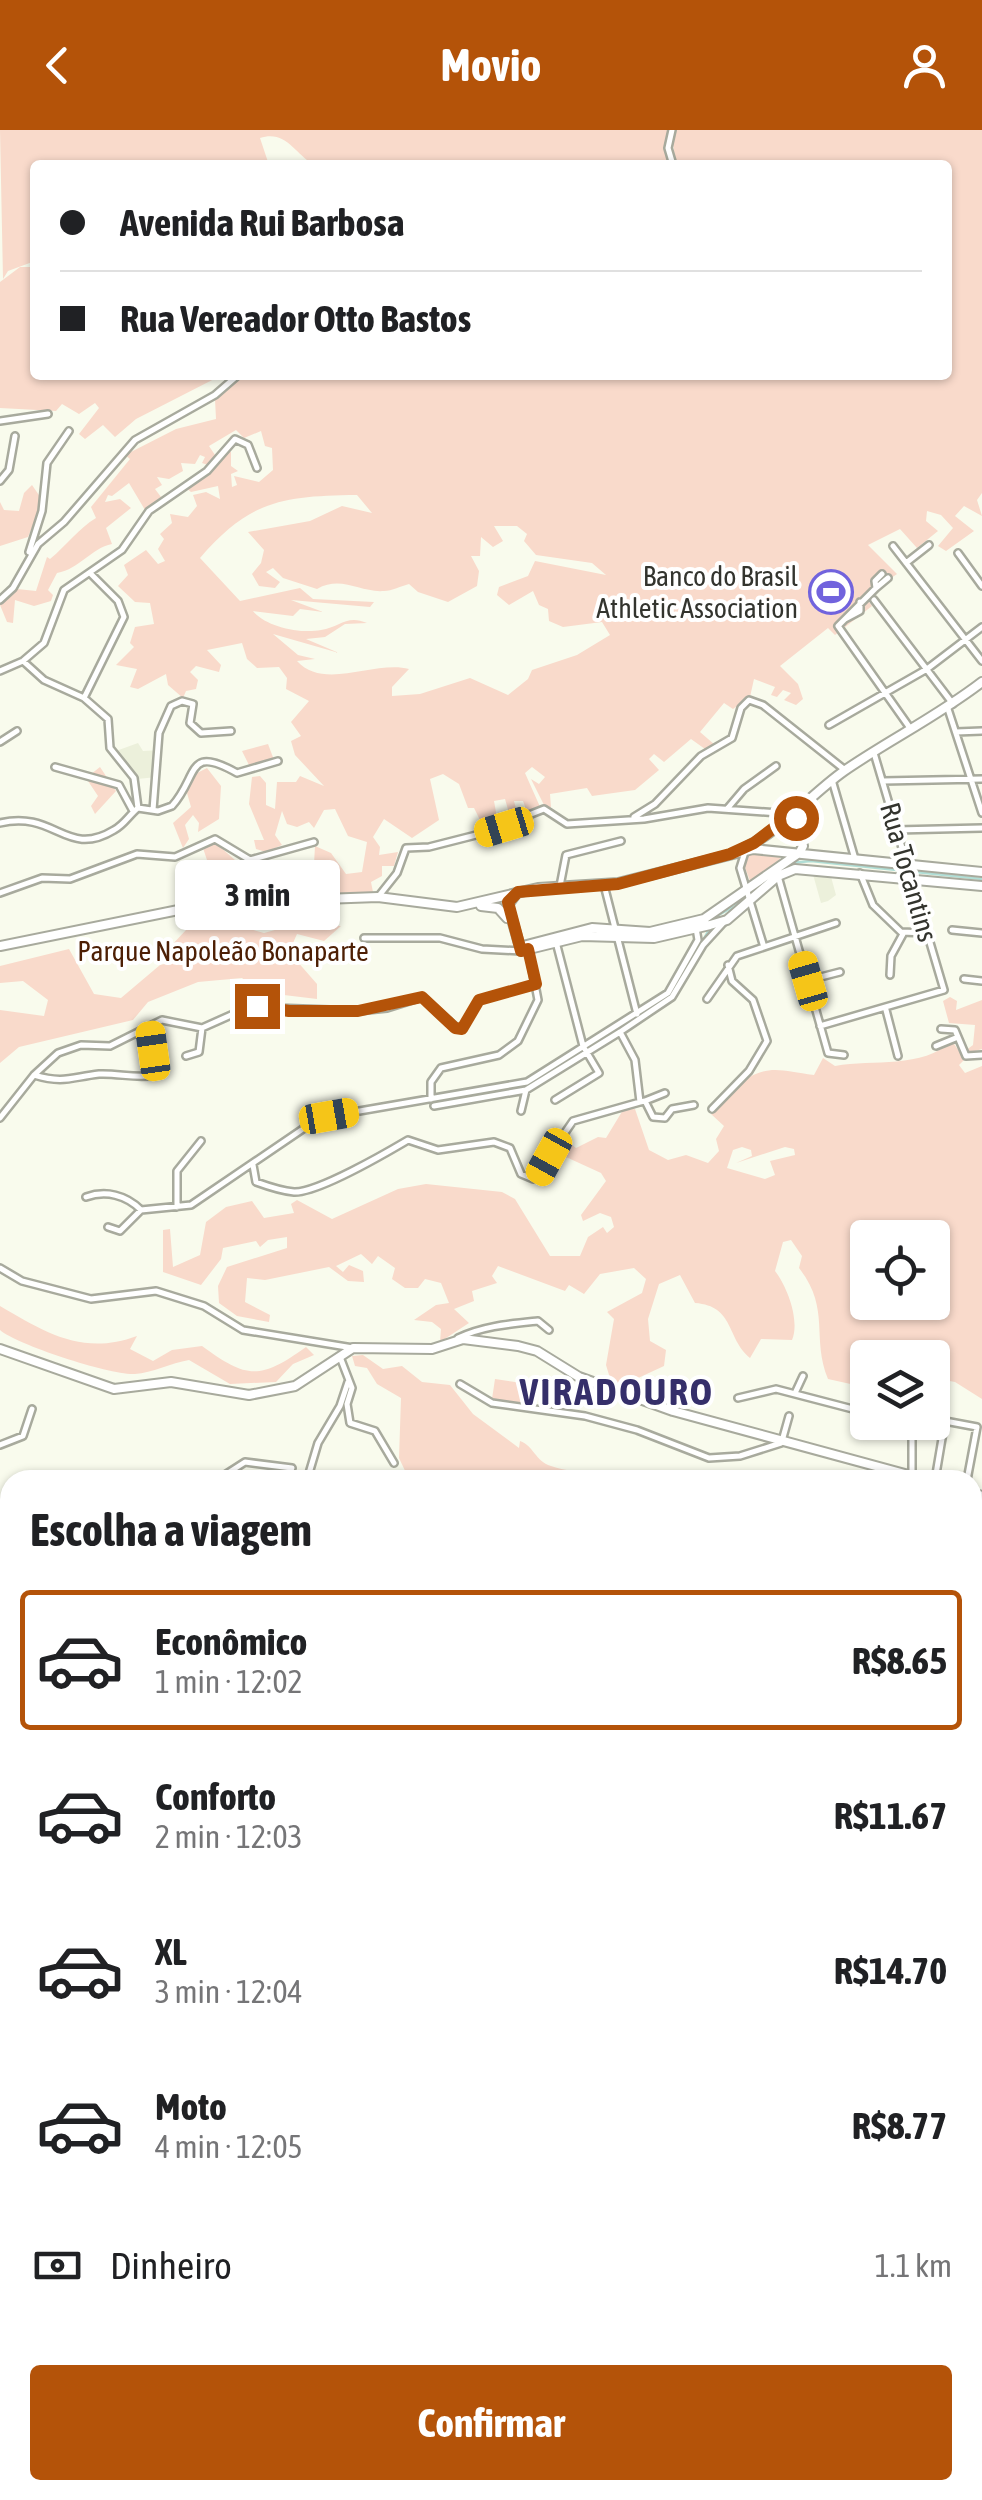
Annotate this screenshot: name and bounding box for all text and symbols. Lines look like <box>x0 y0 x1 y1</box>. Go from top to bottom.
icon: back <box>30 38 85 93</box>
icon: person <box>897 38 952 93</box>
text: Movio <box>441 39 541 91</box>
text: Avenida Rui Barbosa <box>120 201 404 244</box>
text: Rua Vereador Otto Bastos <box>120 297 471 340</box>
place label: Banco do Brasil Athletic Association <box>596 560 799 624</box>
sports icon: Banco do Brasil Athletic Association <box>808 569 854 615</box>
route start <box>774 796 819 841</box>
street label: Rua Tocantins <box>874 799 944 945</box>
car <box>471 804 537 850</box>
callout: 3 min <box>174 861 340 931</box>
text: 3 min <box>225 876 290 913</box>
park label: Parque Napoleão Bonaparte <box>77 935 369 967</box>
car <box>785 948 831 1014</box>
route end <box>235 984 280 1029</box>
car <box>134 1019 172 1083</box>
car <box>297 1096 361 1136</box>
car <box>521 1123 577 1191</box>
map controls <box>850 1220 950 1440</box>
button: locate <box>850 1220 950 1320</box>
button: layers <box>850 1340 950 1440</box>
district label: VIRADOURO <box>518 1370 715 1413</box>
text: Escolha a viagem <box>30 1504 312 1556</box>
icon: car <box>35 1615 125 1705</box>
text: Econômico <box>155 1620 307 1663</box>
text: R$8.65 <box>852 1639 947 1682</box>
text: 1 min · 12:02 <box>155 1663 302 1700</box>
icon: car <box>35 1770 125 1860</box>
text: Conforto <box>155 1775 276 1818</box>
text: R$11.67 <box>834 1794 947 1837</box>
text: 2 min · 12:03 <box>155 1818 302 1855</box>
icon: car <box>35 1925 125 2015</box>
text: XL <box>155 1930 187 1973</box>
text: R$14.70 <box>834 1949 947 1992</box>
text: 3 min · 12:04 <box>155 1973 302 2010</box>
icon: car <box>35 2080 125 2170</box>
text: Moto <box>155 2085 227 2128</box>
text: R$8.77 <box>852 2104 947 2147</box>
text: 4 min · 12:05 <box>155 2128 302 2165</box>
icon: cash <box>30 2238 85 2293</box>
text: Dinheiro <box>110 2244 232 2287</box>
text: 1.1 km <box>875 2247 952 2284</box>
button: Confirmar <box>30 2365 952 2480</box>

